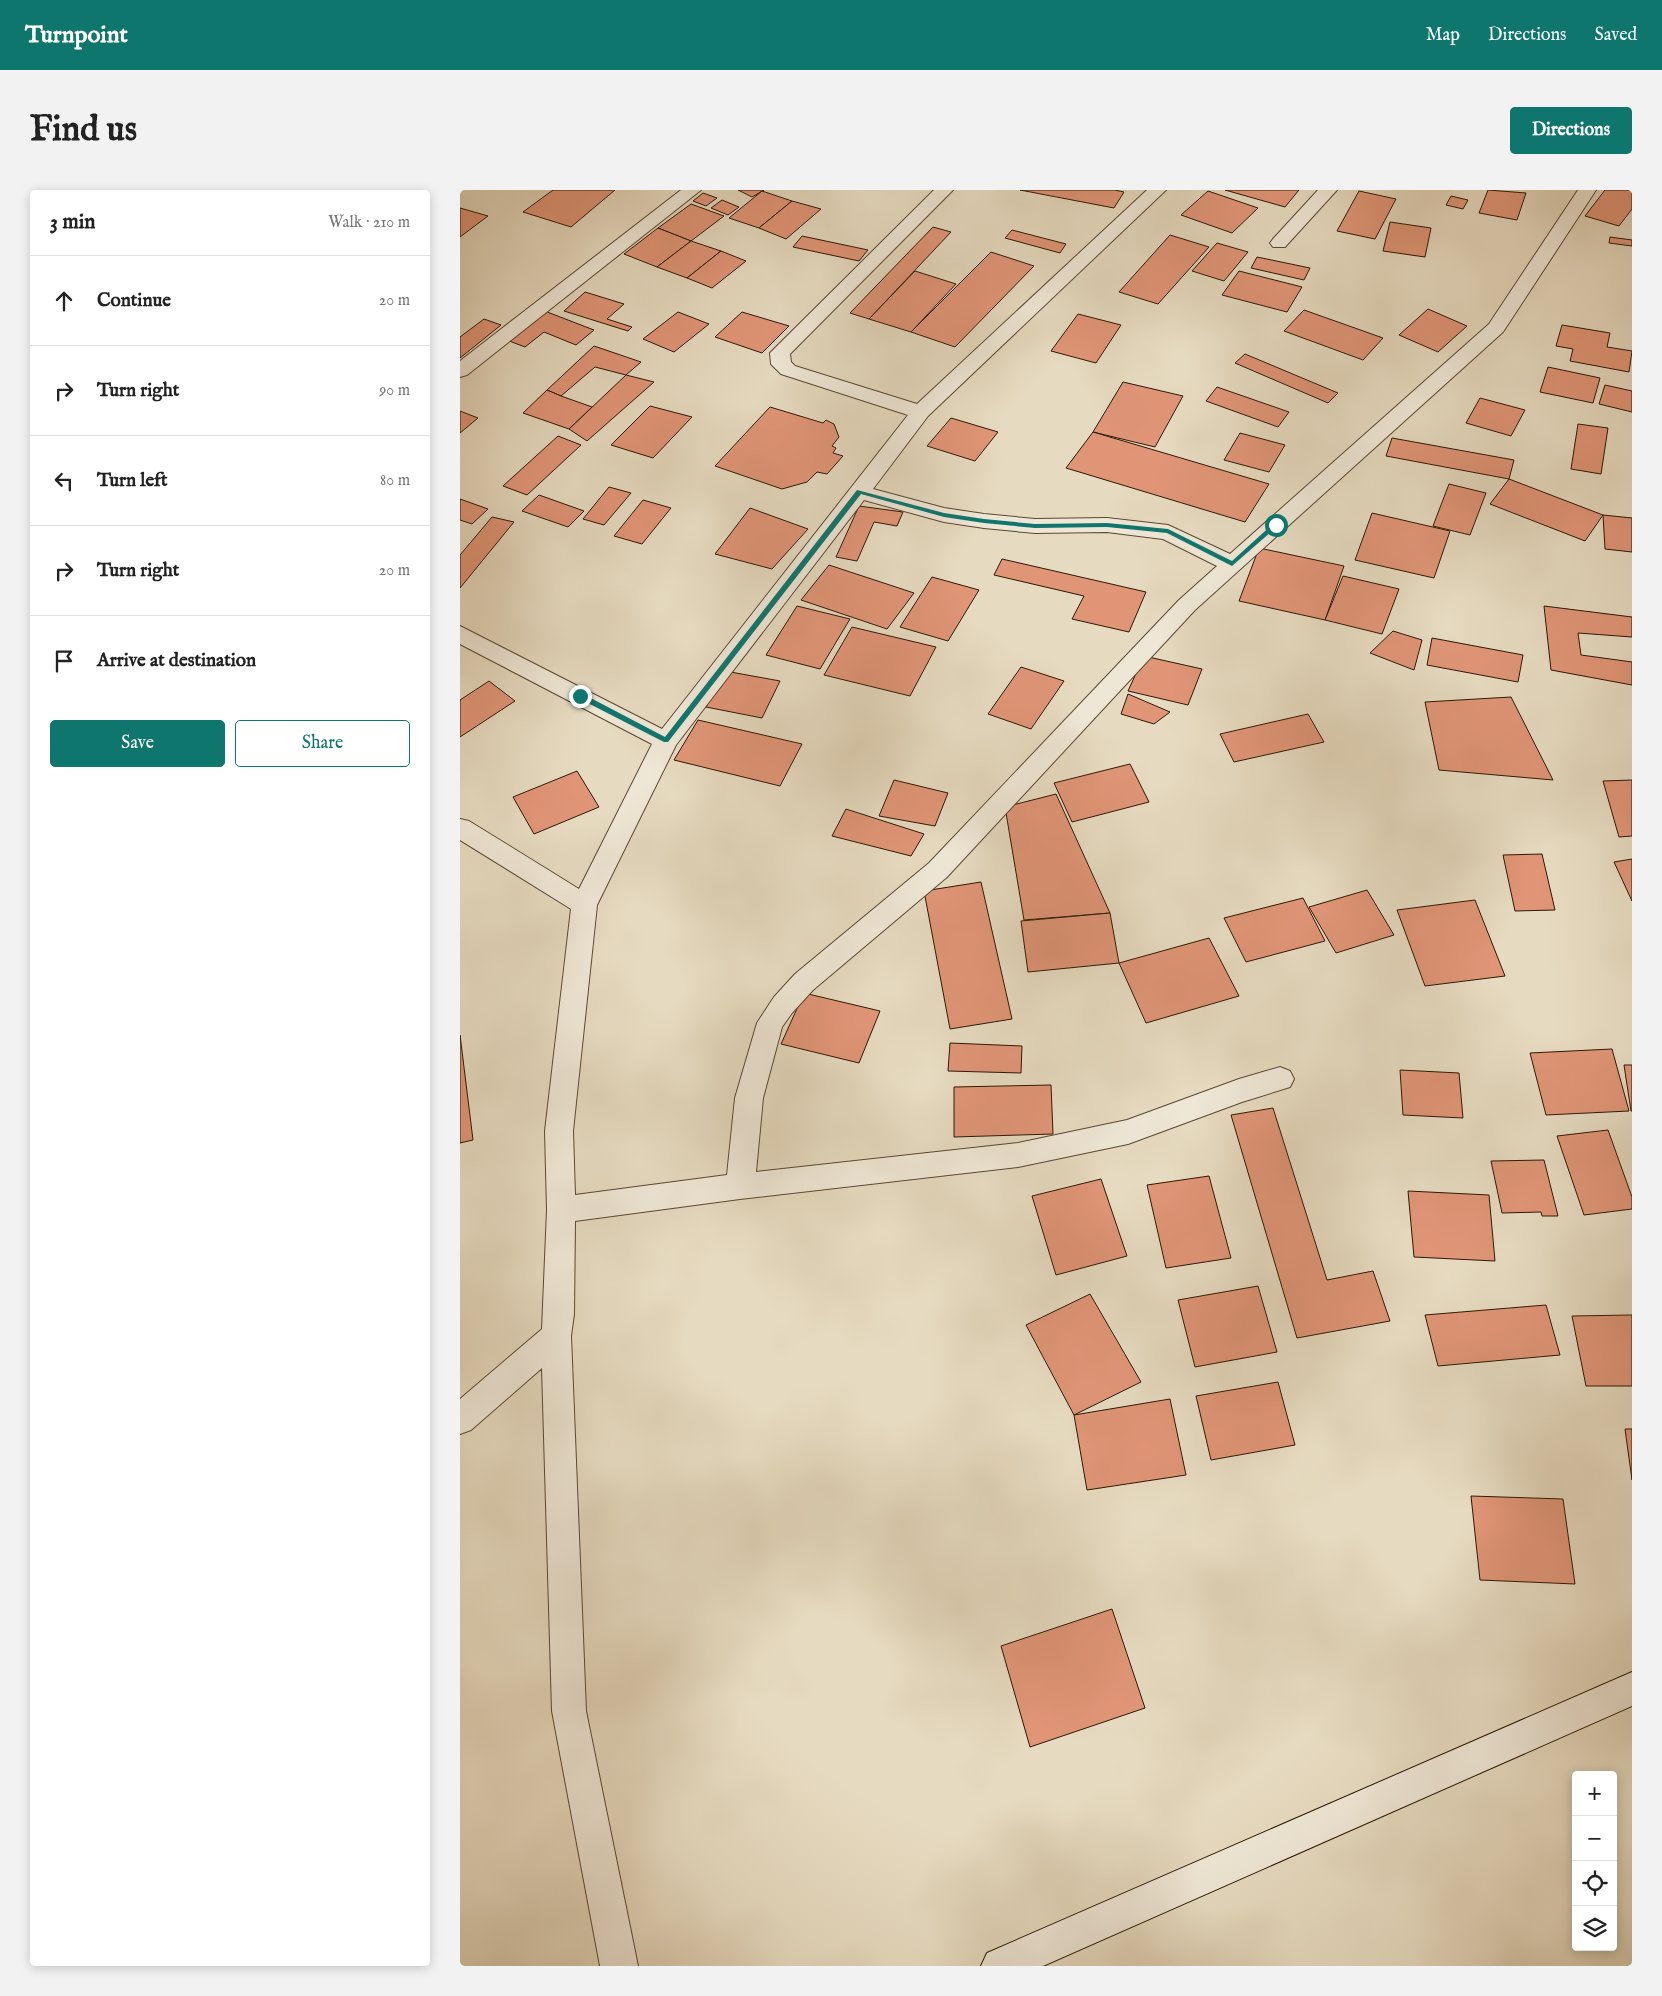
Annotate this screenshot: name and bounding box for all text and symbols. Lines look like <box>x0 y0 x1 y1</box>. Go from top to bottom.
text: Turnpoint <box>25 20 128 51</box>
text: Map <box>1426 24 1460 47</box>
text: Directions <box>1488 24 1566 47</box>
text: Saved <box>1594 24 1637 47</box>
button: Directions <box>1510 107 1632 154</box>
text: Find us <box>30 108 137 153</box>
text: 3 min <box>50 209 95 236</box>
text: Walk · 210 m <box>328 213 410 233</box>
icon: ahead <box>50 287 78 315</box>
text: Continue <box>97 289 171 313</box>
text: 20 m <box>379 291 410 311</box>
icon: right <box>50 377 78 405</box>
text: Turn right <box>97 379 179 403</box>
text: 90 m <box>379 381 410 401</box>
icon: left <box>50 467 78 495</box>
text: Turn left <box>97 469 168 493</box>
text: 80 m <box>380 471 410 491</box>
route start <box>1265 514 1288 537</box>
icon: right <box>50 557 78 585</box>
text: Turn right <box>97 559 179 583</box>
text: 20 m <box>379 561 410 581</box>
icon: arrive <box>50 647 78 675</box>
text: Arrive at destination <box>97 649 256 673</box>
route end <box>569 685 592 708</box>
button: Save <box>50 720 225 767</box>
button: Share <box>235 720 410 767</box>
map controls <box>1572 1771 1617 1951</box>
button: + <box>1572 1771 1617 1816</box>
button: − <box>1572 1816 1617 1861</box>
button: locate <box>1572 1861 1617 1906</box>
button: layers <box>1572 1906 1617 1951</box>

